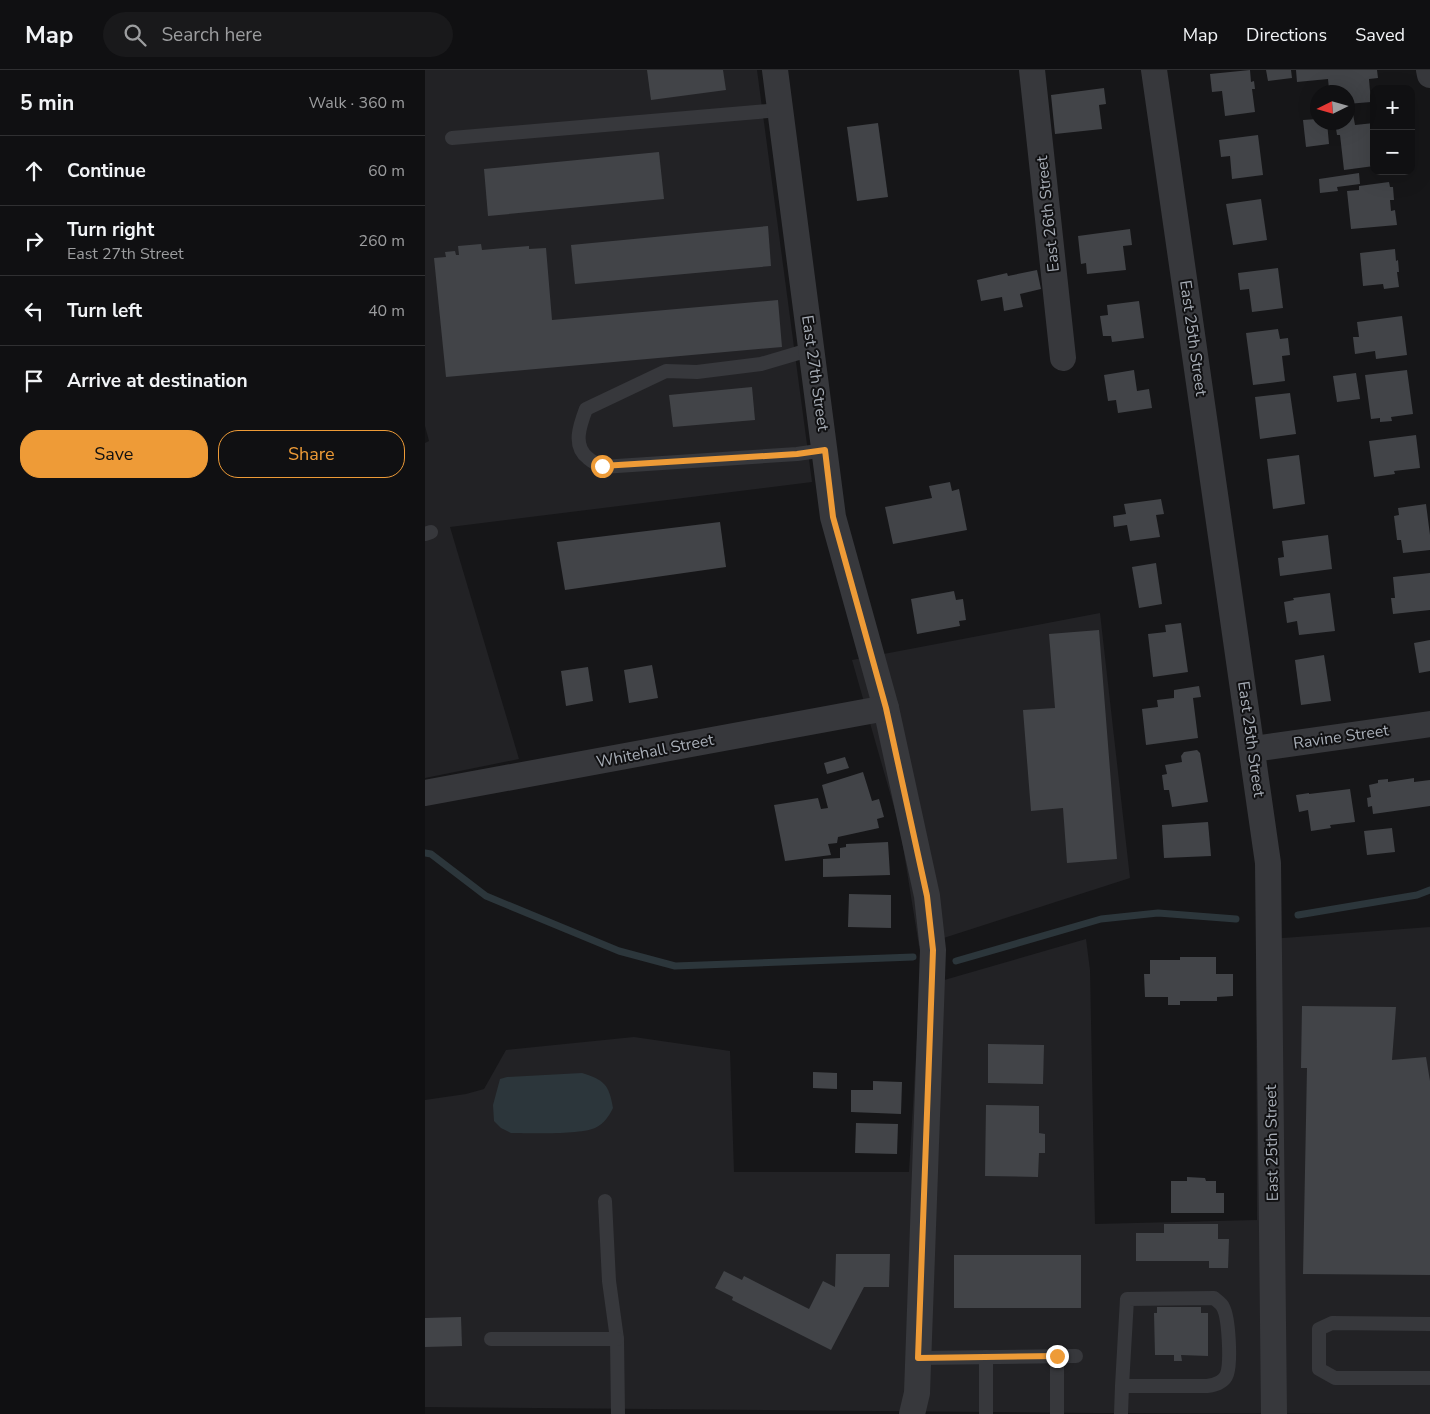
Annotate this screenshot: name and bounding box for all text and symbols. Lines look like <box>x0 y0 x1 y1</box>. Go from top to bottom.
search box <box>103 12 453 57</box>
text: Map <box>25 19 73 51</box>
icon: search <box>121 21 149 49</box>
text: Search here <box>161 22 262 48</box>
text: Map <box>1183 23 1218 47</box>
text: Directions <box>1246 23 1327 47</box>
text: Saved <box>1355 23 1405 47</box>
north arrow <box>1310 85 1355 130</box>
map controls <box>1370 85 1415 175</box>
button: + <box>1370 85 1415 130</box>
text: 5 min <box>20 89 74 117</box>
text: Walk · 360 m <box>309 92 405 114</box>
button: − <box>1370 130 1415 175</box>
street label: East 26th Street <box>1031 154 1065 273</box>
icon: ahead <box>20 157 48 185</box>
text: Continue <box>67 158 146 184</box>
text: 60 m <box>368 160 405 182</box>
text: Turn right <box>67 217 154 243</box>
icon: right <box>20 227 48 255</box>
text: 260 m <box>358 230 405 252</box>
text: East 27th Street <box>67 243 184 265</box>
street label: East 25th Street <box>1174 279 1212 398</box>
icon: left <box>20 297 48 325</box>
text: Turn left <box>67 298 142 324</box>
text: 40 m <box>368 300 405 322</box>
street label: East 27th Street <box>796 314 834 433</box>
icon: arrive <box>20 367 48 395</box>
text: Arrive at destination <box>67 368 248 394</box>
button: Save <box>20 430 208 478</box>
button: Share <box>218 430 405 478</box>
route start <box>591 455 614 478</box>
street label: East 25th Street <box>1232 680 1270 799</box>
street label: Ravine Street <box>1292 719 1391 755</box>
street label: Whitehall Street <box>594 729 716 773</box>
street label: East 25th Street <box>1260 1084 1284 1202</box>
route end <box>1046 1345 1069 1368</box>

